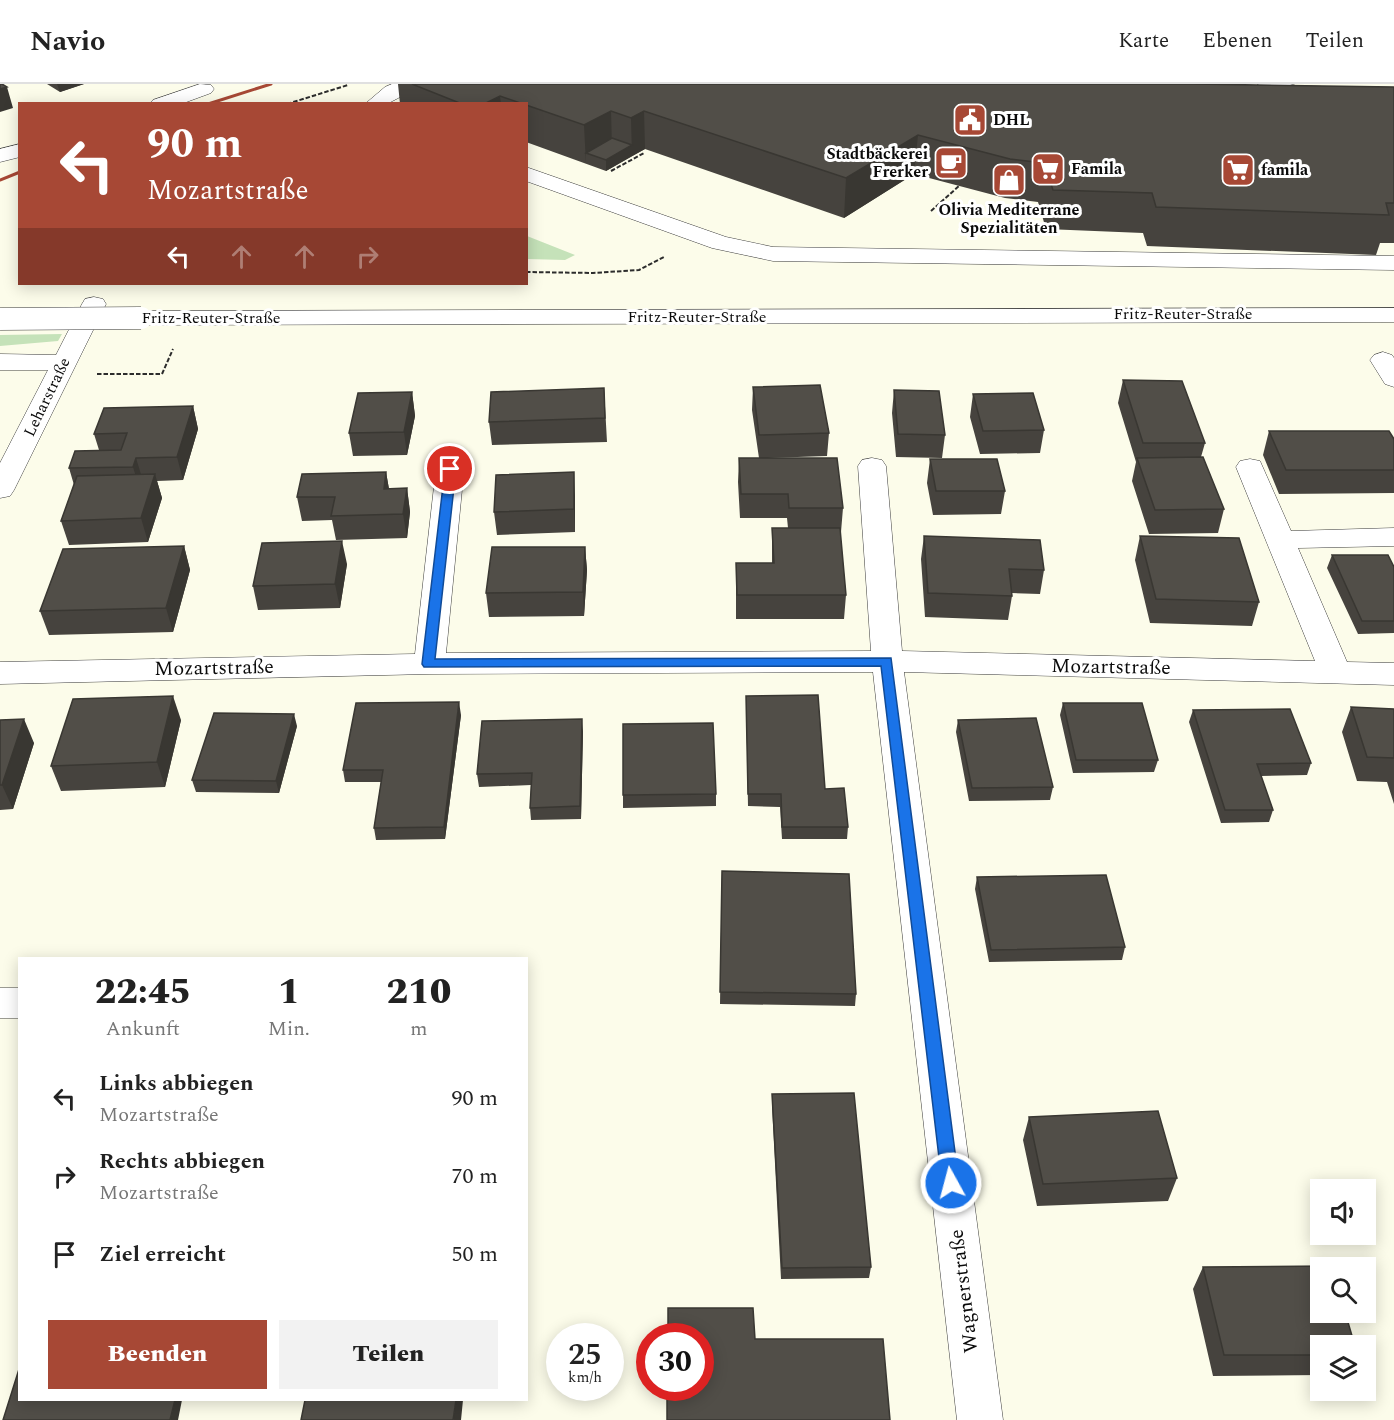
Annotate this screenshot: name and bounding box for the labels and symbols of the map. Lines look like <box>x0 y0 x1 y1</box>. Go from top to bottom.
public building icon: DHL <box>952 102 988 138</box>
place label: DHL <box>993 108 1030 132</box>
place label: Stadtbäckerei Frerker <box>826 142 928 184</box>
cafe icon: Stadtbäckerei Frerker <box>933 145 969 181</box>
supermarket icon: Famila <box>1030 151 1066 187</box>
supermarket icon: famila <box>1220 152 1256 188</box>
place label: Famila <box>1071 157 1123 181</box>
place label: famila <box>1261 158 1309 182</box>
shop icon: Olivia Mediterrane Spezialitäten <box>991 162 1027 198</box>
place label: Olivia Mediterrane Spezialitäten <box>939 198 1080 240</box>
street label: Fritz-Reuter-Straße <box>1113 302 1253 326</box>
street label: Fritz-Reuter-Straße <box>627 305 767 329</box>
street label: Fritz-Reuter-Straße <box>141 306 281 330</box>
street label: Leharstraße <box>17 353 77 441</box>
pin <box>424 443 475 494</box>
street label: Mozartstraße <box>1051 651 1171 683</box>
street label: Mozartstraße <box>154 652 274 684</box>
position arrow <box>919 1151 983 1215</box>
street label: Wagnerstraße <box>942 1228 986 1354</box>
speed limit sign: 30 <box>636 1323 714 1401</box>

